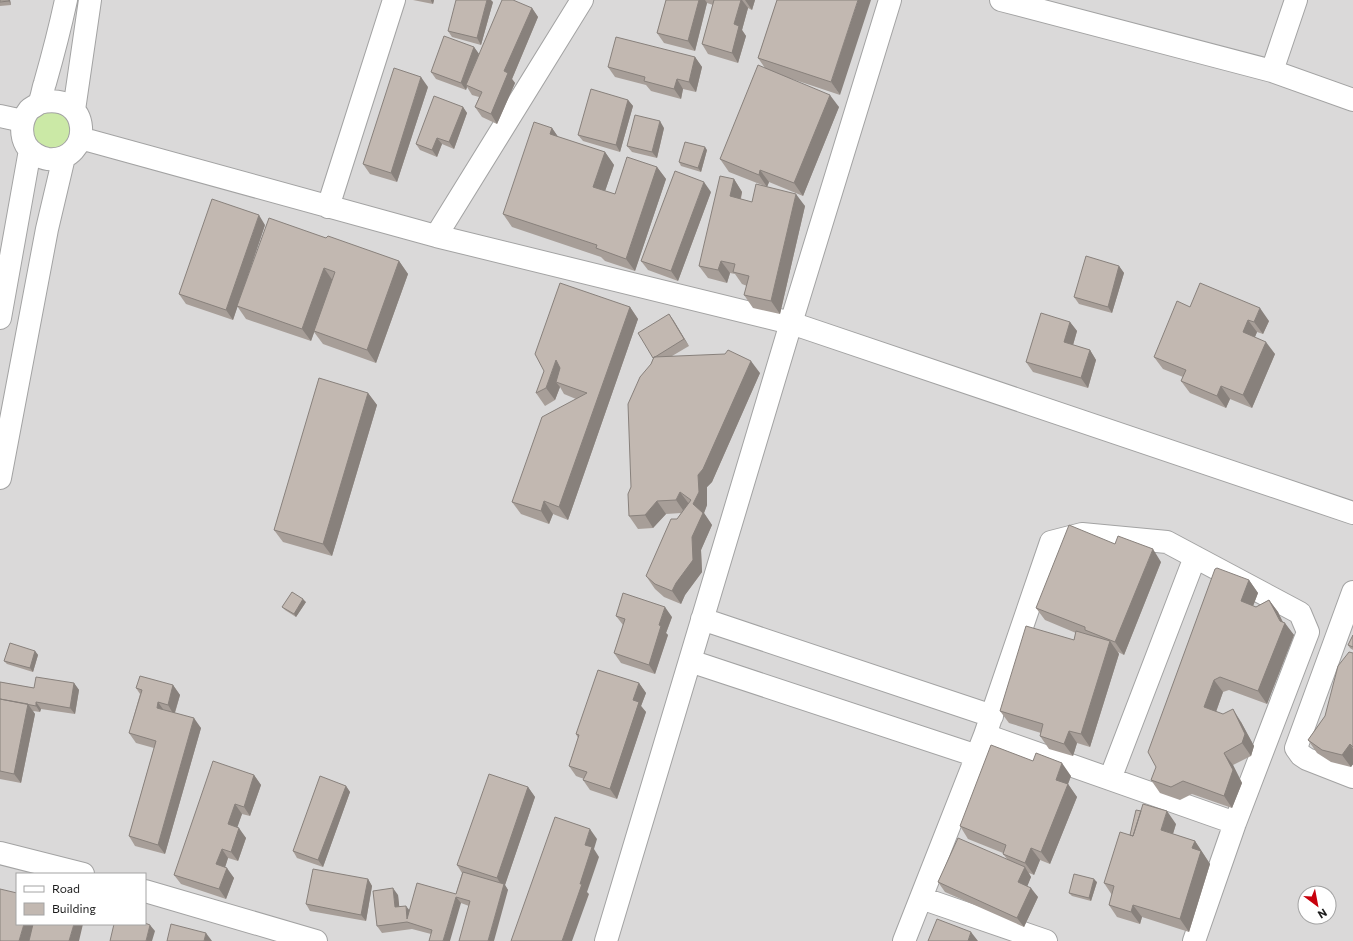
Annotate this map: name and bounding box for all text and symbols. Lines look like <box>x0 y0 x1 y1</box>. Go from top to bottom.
legend <box>16 873 146 925</box>
text: Road <box>52 881 80 895</box>
north arrow <box>1297 885 1337 925</box>
text: Building <box>52 901 96 915</box>
text: N <box>1316 906 1330 922</box>

